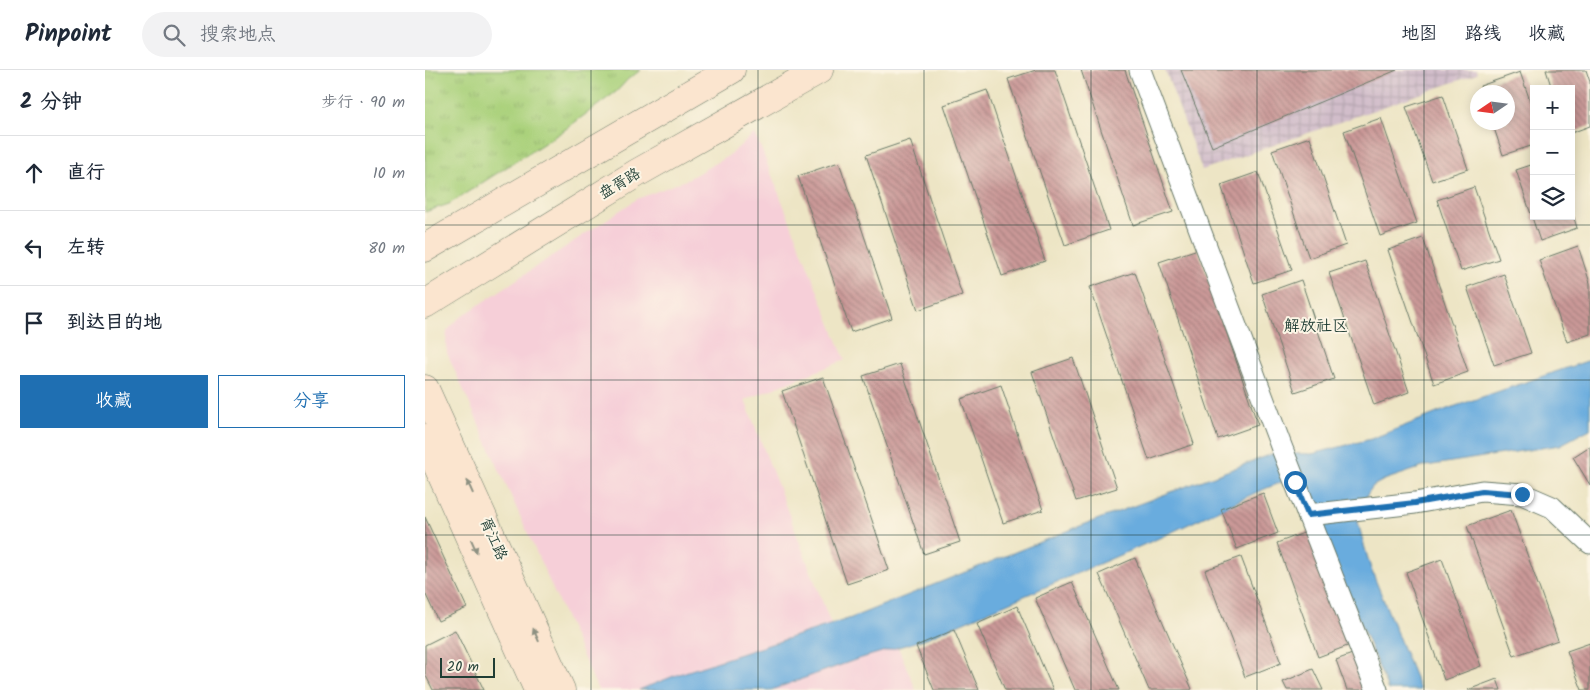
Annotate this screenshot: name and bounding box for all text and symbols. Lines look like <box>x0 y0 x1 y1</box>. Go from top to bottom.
search box <box>142 12 492 57</box>
text: Pinpoint <box>25 15 112 54</box>
text: 搜索地点 <box>200 20 276 50</box>
text: 地图 <box>1401 20 1437 49</box>
text: 路线 <box>1465 20 1501 49</box>
text: 收藏 <box>1529 20 1565 49</box>
icon: search <box>160 21 188 49</box>
north arrow <box>1470 85 1515 130</box>
map controls <box>1530 85 1575 220</box>
button: + <box>1530 85 1575 130</box>
text: 2 分钟 <box>20 86 82 119</box>
text: 步行 · 90 m <box>321 90 405 115</box>
button: − <box>1530 130 1575 175</box>
text: 直行 <box>67 158 105 188</box>
icon: ahead <box>20 159 48 187</box>
text: 10 m <box>373 161 405 186</box>
street label: 盘胥路 <box>595 162 645 206</box>
button: layers <box>1530 175 1575 220</box>
text: 左转 <box>67 233 105 263</box>
icon: left <box>20 234 48 262</box>
text: 80 m <box>368 236 405 261</box>
text: 到达目的地 <box>67 308 162 338</box>
icon: arrive <box>20 309 48 337</box>
district label: 解放社区 <box>1284 314 1348 339</box>
button: 收藏 <box>20 375 208 428</box>
button: 分享 <box>218 375 405 428</box>
route start <box>1284 471 1307 494</box>
one-way arrow <box>465 480 473 494</box>
route end <box>1511 483 1534 506</box>
street label: 胥江路 <box>473 514 513 564</box>
one-way arrow <box>470 539 478 553</box>
one-way arrow <box>532 628 540 642</box>
scale bar <box>440 655 495 678</box>
text: 20 m <box>447 656 479 678</box>

